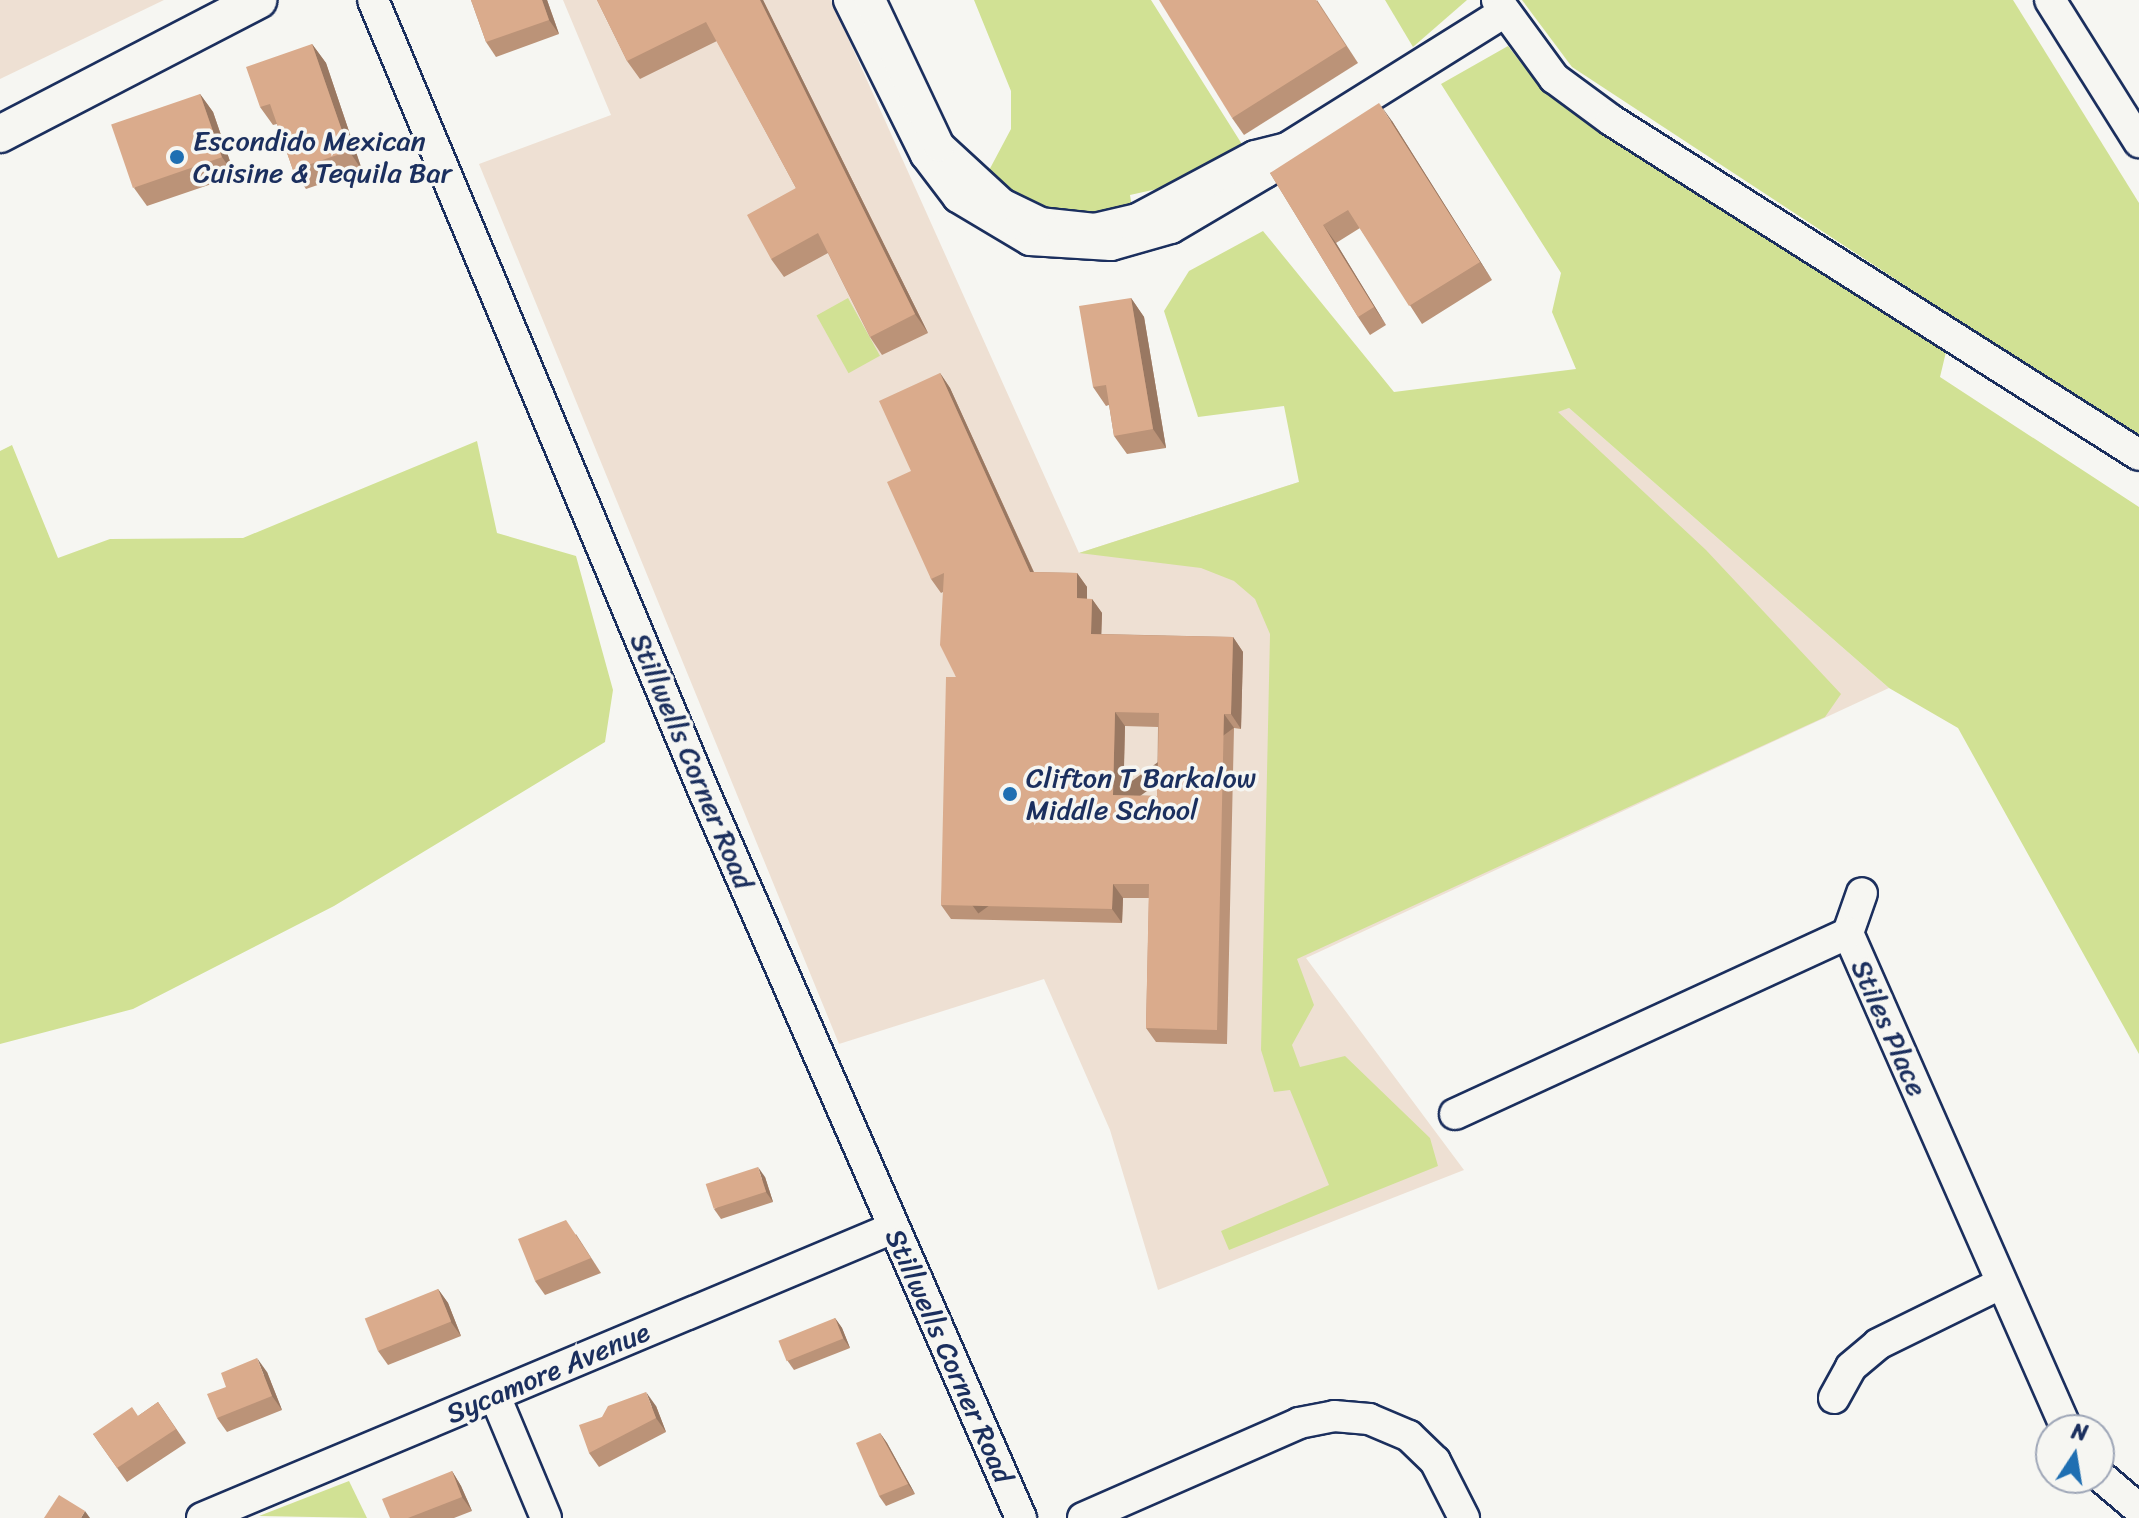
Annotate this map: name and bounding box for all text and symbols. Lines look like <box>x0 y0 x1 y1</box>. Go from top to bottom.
place label: Escondido Mexican Cuisine & Tequila Bar <box>193 124 452 190</box>
marker: Escondido Mexican Cuisine & Tequila Bar <box>168 148 186 166</box>
street label: Stillwells Corner Road <box>623 628 761 894</box>
place label: Clifton T Barkalow Middle School <box>1026 761 1256 827</box>
marker: Clifton T Barkalow Middle School <box>1001 785 1019 803</box>
street label: Stiles Place <box>1844 954 1934 1102</box>
street label: Stillwells Corner Road <box>878 1224 1020 1488</box>
street label: Sycamore Avenue <box>441 1315 655 1431</box>
text: N <box>2068 1411 2091 1453</box>
north arrow <box>2035 1414 2115 1494</box>

